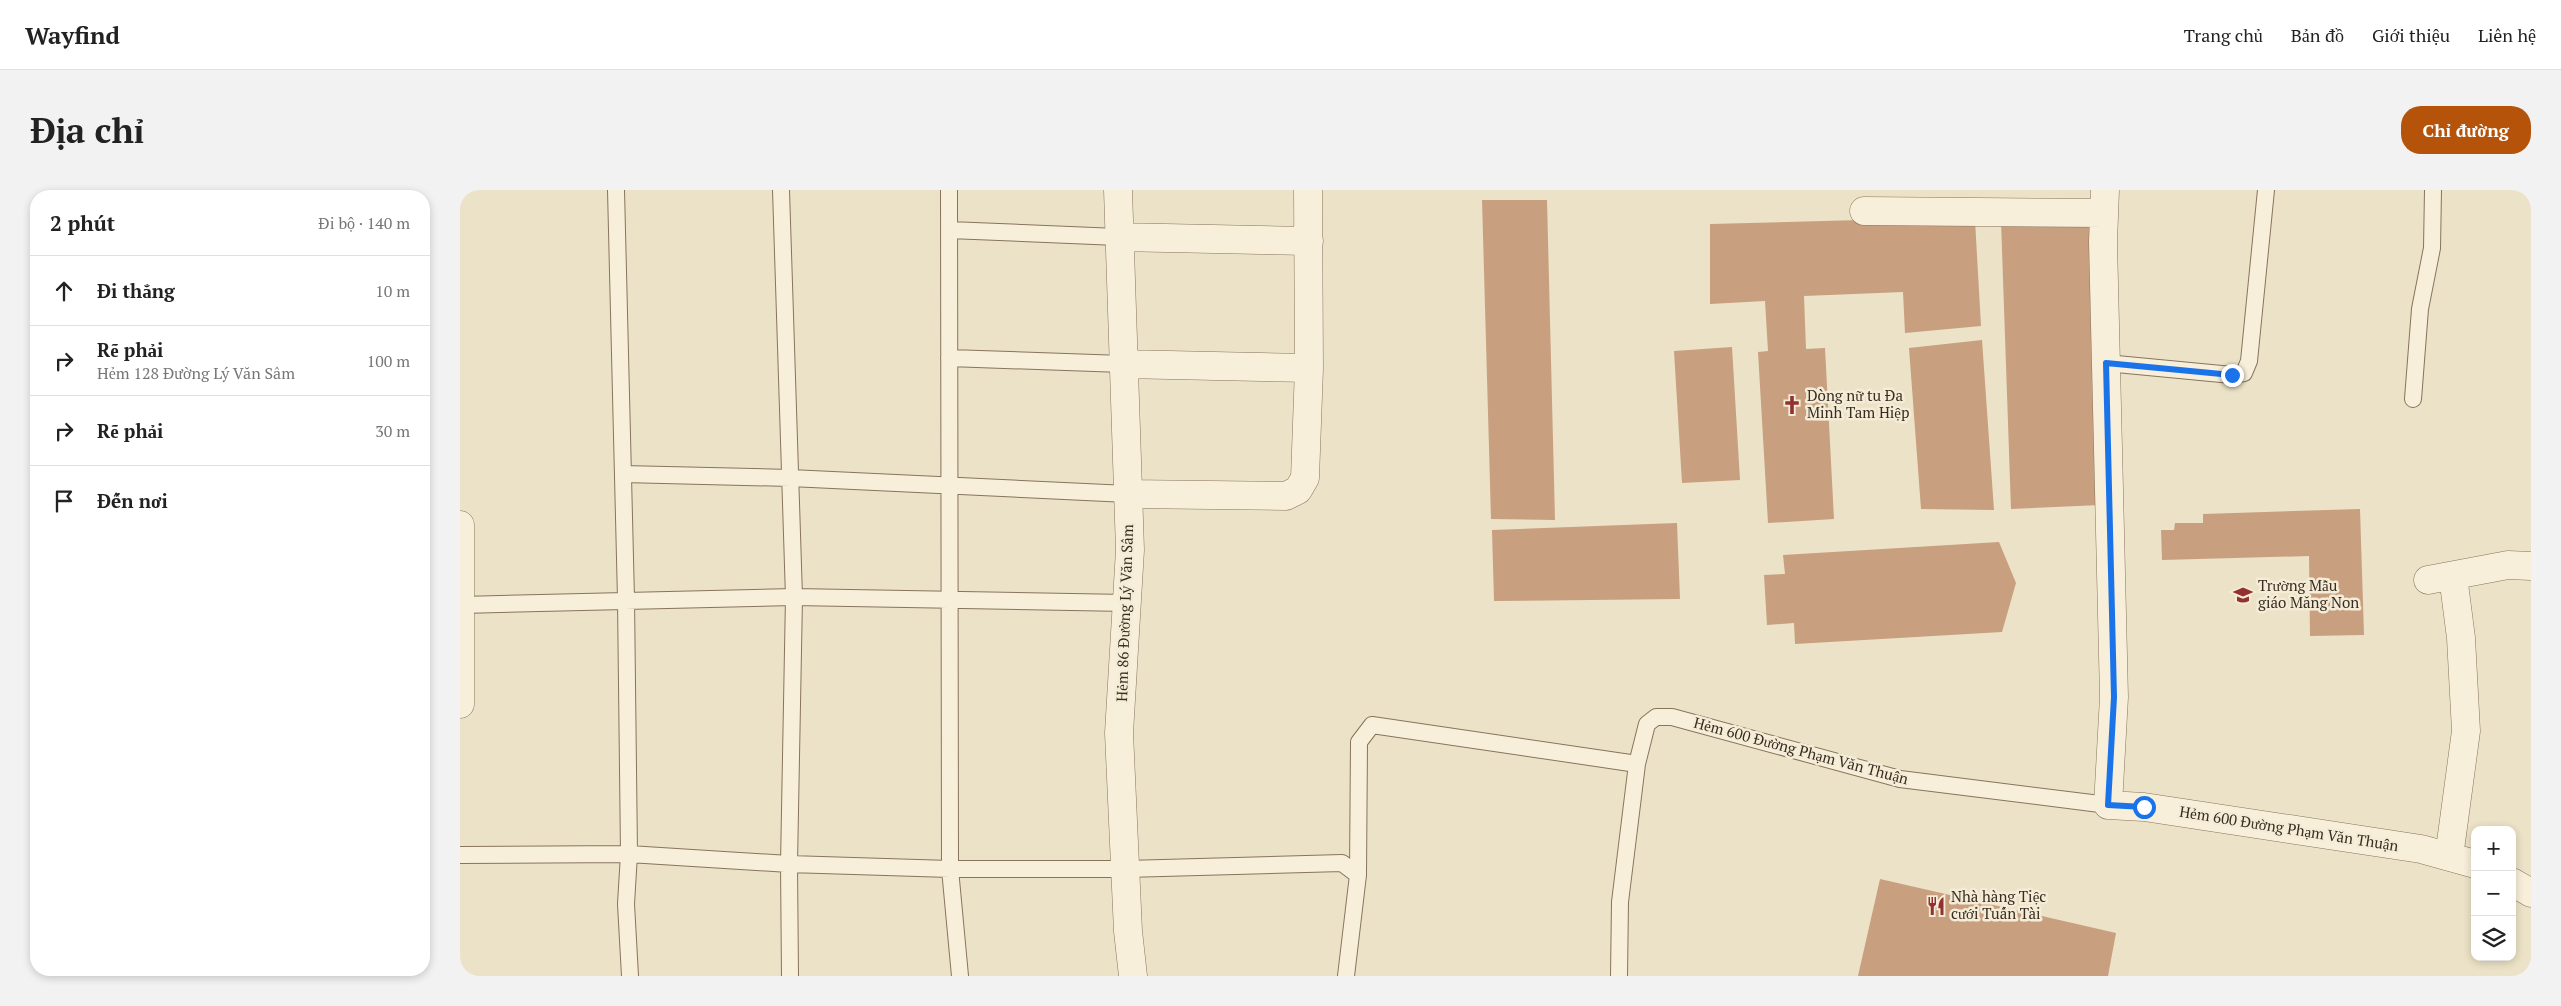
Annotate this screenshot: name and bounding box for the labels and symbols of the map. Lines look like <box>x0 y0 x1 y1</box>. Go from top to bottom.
route end <box>2221 364 2244 387</box>
place label: Dòng nữ tu Đa Minh Tam Hiệp <box>1807 385 1909 422</box>
church icon: Dòng nữ tu Đa Minh Tam Hiệp <box>1781 394 1803 416</box>
street label: Hẻm 86 Đường Lý Văn Sâm <box>1111 524 1137 702</box>
place label: Trường Mẫu giáo Măng Non <box>2258 575 2359 612</box>
school or university icon: Trường Mẫu giáo Măng Non <box>2232 584 2254 606</box>
street label: Hẻm 600 Đường Phạm Văn Thuận <box>1692 712 1911 788</box>
route start <box>2133 796 2156 819</box>
street label: Hẻm 600 Đường Phạm Văn Thuận <box>2178 801 2400 855</box>
place label: Nhà hàng Tiệc cưới Tuấn Tài <box>1951 886 2046 923</box>
restaurant icon: Nhà hàng Tiệc cưới Tuấn Tài <box>1925 895 1947 917</box>

